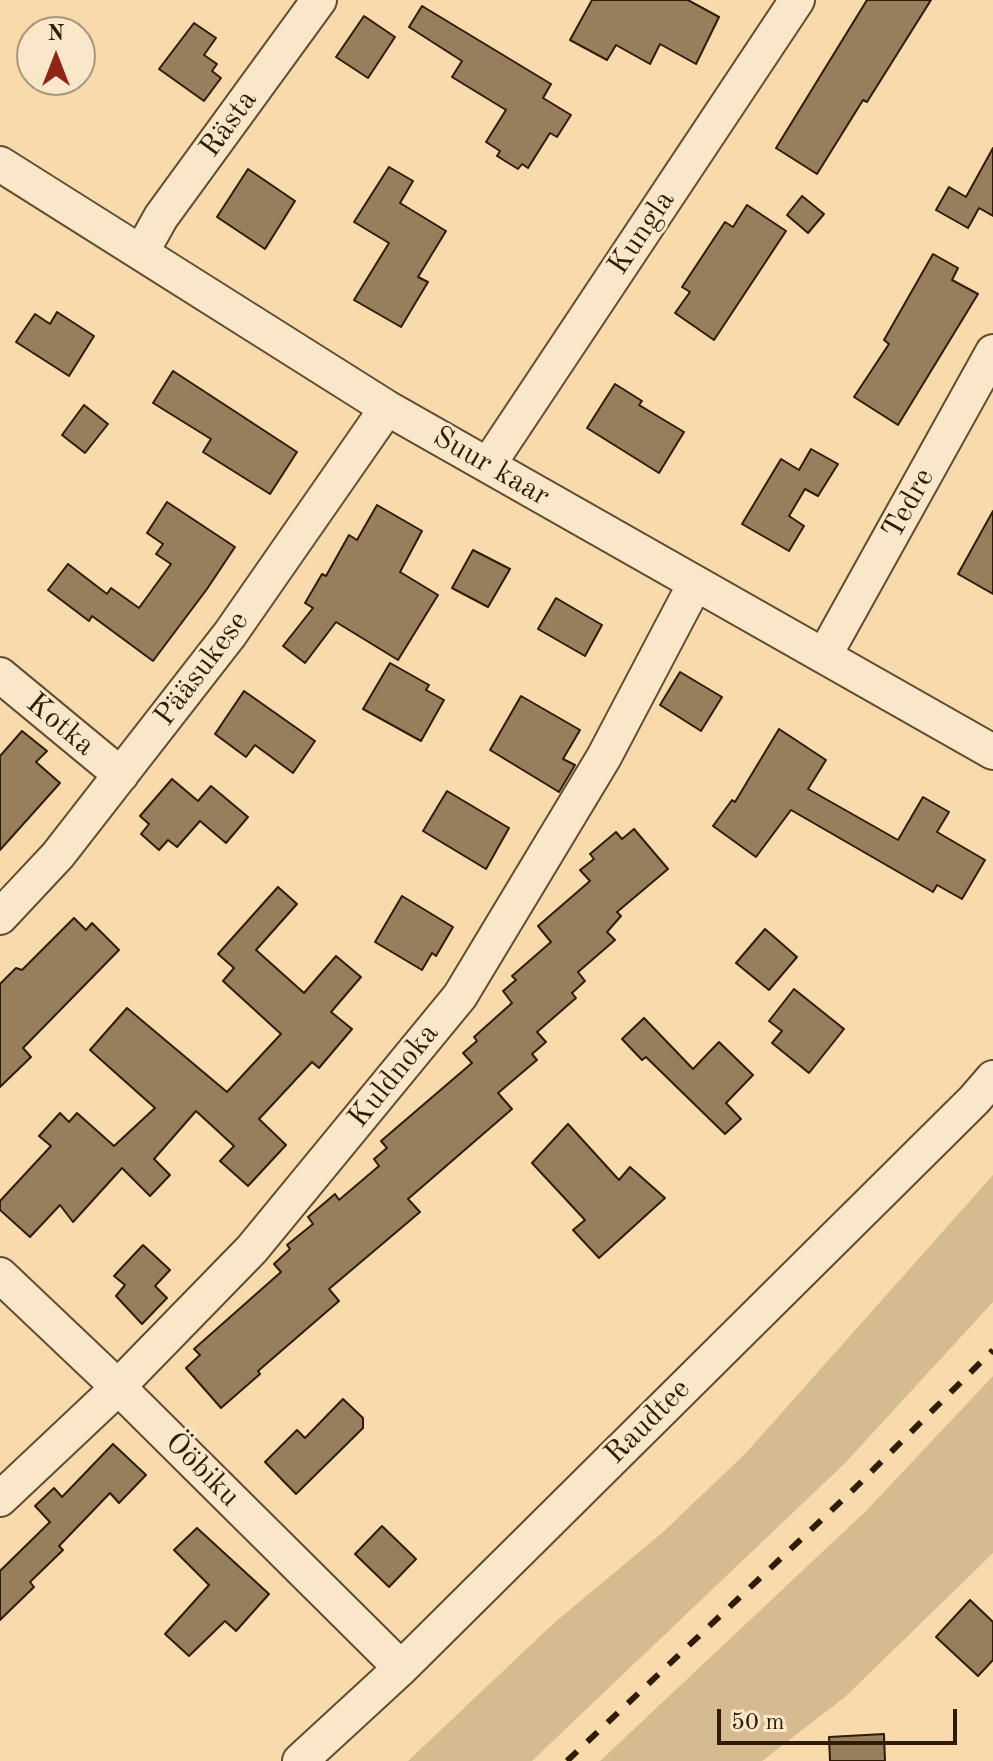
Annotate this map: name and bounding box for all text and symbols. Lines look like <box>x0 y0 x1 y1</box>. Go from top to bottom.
north arrow <box>16 16 96 96</box>
text: N <box>48 23 64 45</box>
street label: Rästa <box>193 83 265 165</box>
street label: Kungla <box>601 184 683 282</box>
street label: Suur kaar <box>426 419 556 515</box>
street label: Tedre <box>875 463 943 545</box>
street label: Pääsukese <box>147 604 257 734</box>
street label: Kotka <box>18 686 102 764</box>
street label: Kuldnoka <box>341 1017 447 1135</box>
street label: Raudtee <box>598 1372 698 1472</box>
street label: Ööbiku <box>157 1425 247 1515</box>
scale bar <box>721 1693 961 1743</box>
text: 50 m <box>731 1711 785 1735</box>

